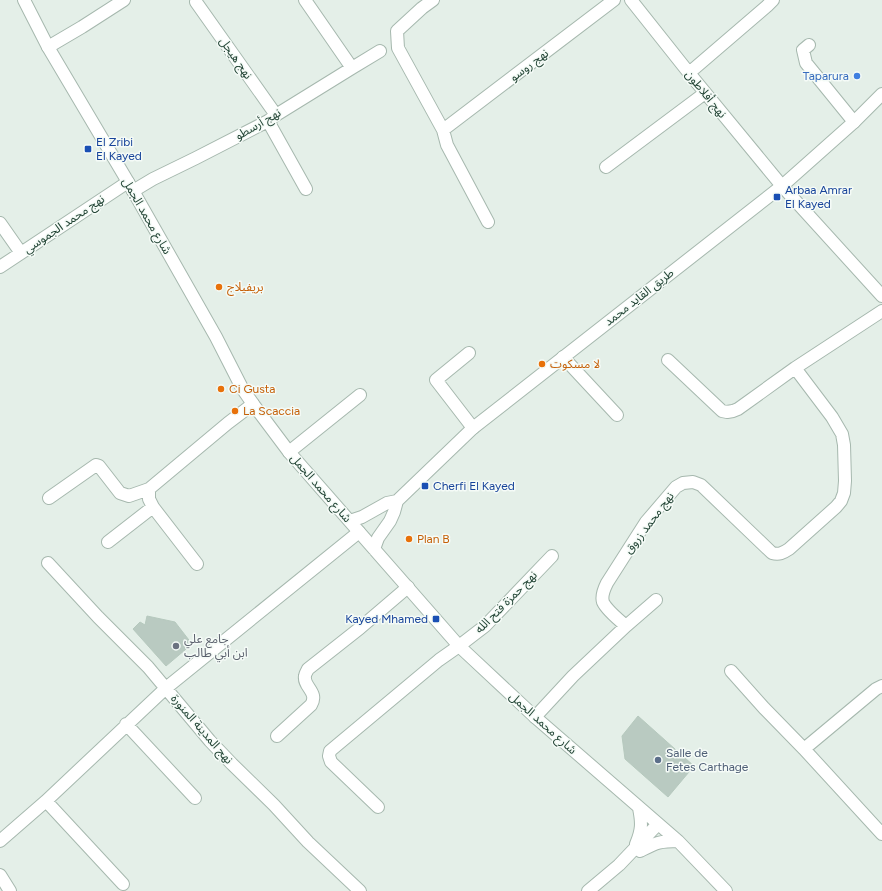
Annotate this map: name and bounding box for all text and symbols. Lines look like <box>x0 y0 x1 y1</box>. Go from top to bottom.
street label: نهج هيجل <box>215 34 255 83</box>
street label: نهج روسو <box>507 46 552 86</box>
street label: نهج أفلاطون <box>681 67 730 122</box>
place label: Taparura <box>803 69 849 83</box>
marker: Taparura <box>852 71 862 81</box>
street label: نهج أرسطو <box>232 105 284 144</box>
place label: El Zribi El Kayed <box>96 135 142 163</box>
marker: El Zribi El Kayed <box>83 144 93 154</box>
street label: شارع محمد الجمل <box>118 175 175 258</box>
place label: Arbaa Amrar El Kayed <box>785 183 852 211</box>
street label: نهج محمد الجموسي <box>21 192 109 259</box>
marker: Arbaa Amrar El Kayed <box>772 192 782 202</box>
street label: طريق القايد محمد <box>601 266 677 329</box>
place label: بريفيلاج <box>227 280 263 296</box>
marker: بريفيلاج <box>214 282 224 292</box>
place label: لا مسكوت <box>550 357 600 371</box>
marker: لا مسكوت <box>537 359 547 369</box>
place label: Ci Gusta <box>229 382 275 396</box>
marker: Ci Gusta <box>216 384 226 394</box>
place label: La Scaccia <box>243 404 300 418</box>
marker: La Scaccia <box>230 406 240 416</box>
street label: شارع محمد الجمل <box>286 451 354 526</box>
place label: Cherfi El Kayed <box>433 479 515 493</box>
marker: Cherfi El Kayed <box>420 481 430 491</box>
street label: نهج محمد زروق <box>621 489 678 558</box>
place label: Plan B <box>417 532 450 546</box>
marker: Plan B <box>404 534 414 544</box>
street label: نهج حمزة فتح الله <box>472 568 541 637</box>
place label: Kayed Mhamed <box>345 612 428 626</box>
marker: Kayed Mhamed <box>431 614 441 624</box>
place label: جامع علي ابن أبي طالب <box>184 632 248 663</box>
marker: جامع علي ابن أبي طالب <box>171 641 181 651</box>
street label: شارع محمد الجمل <box>505 689 580 758</box>
street label: نهج المدينة المنورة <box>167 691 236 768</box>
place label: Salle de Fetes Carthage <box>666 746 749 774</box>
marker: Salle de Fetes Carthage <box>653 755 663 765</box>

